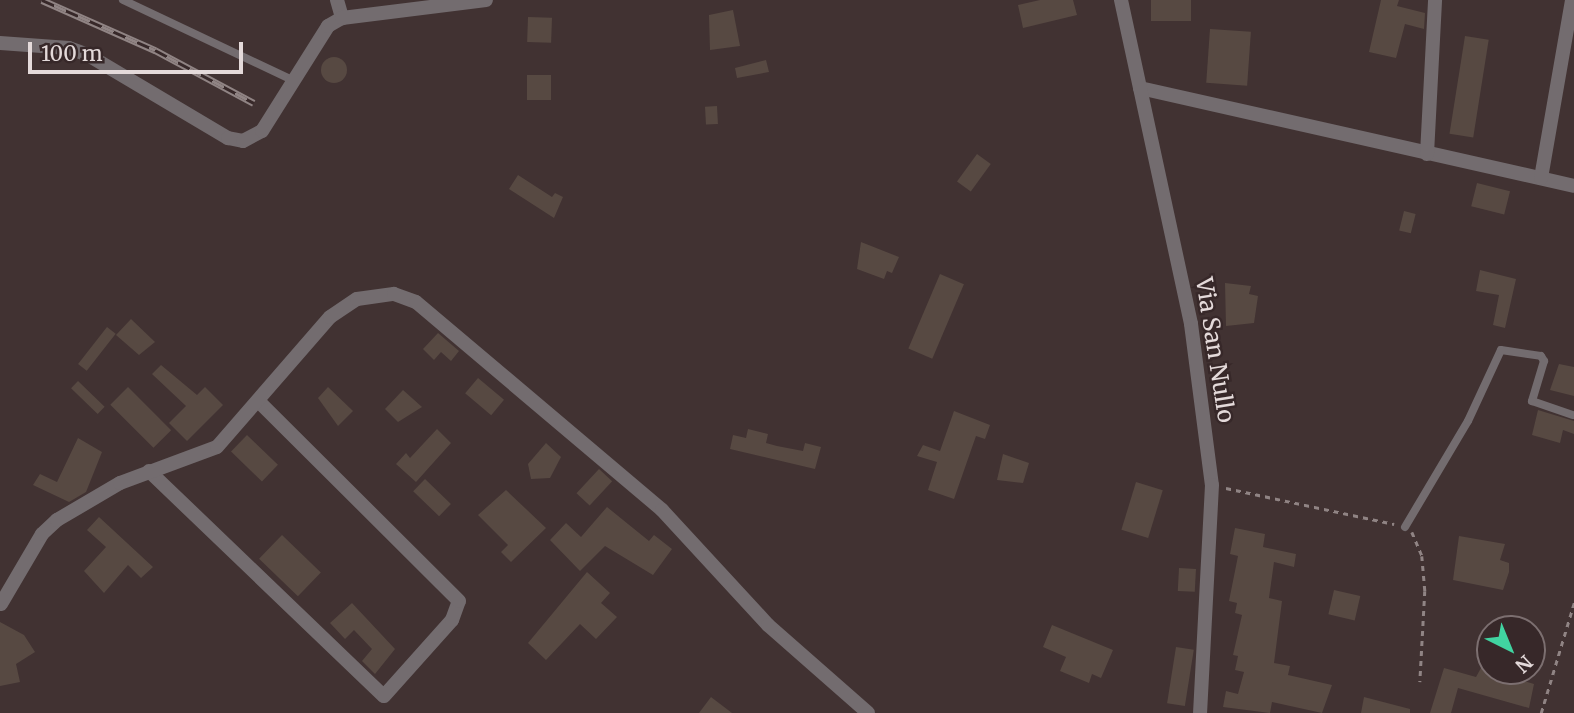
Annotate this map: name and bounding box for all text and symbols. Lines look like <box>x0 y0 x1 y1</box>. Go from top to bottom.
scale bar <box>32 28 247 72</box>
text: 100 m <box>41 40 103 67</box>
street label: Via San Nullo <box>1190 275 1240 425</box>
north arrow <box>1476 615 1546 685</box>
text: N <box>1510 650 1538 678</box>

